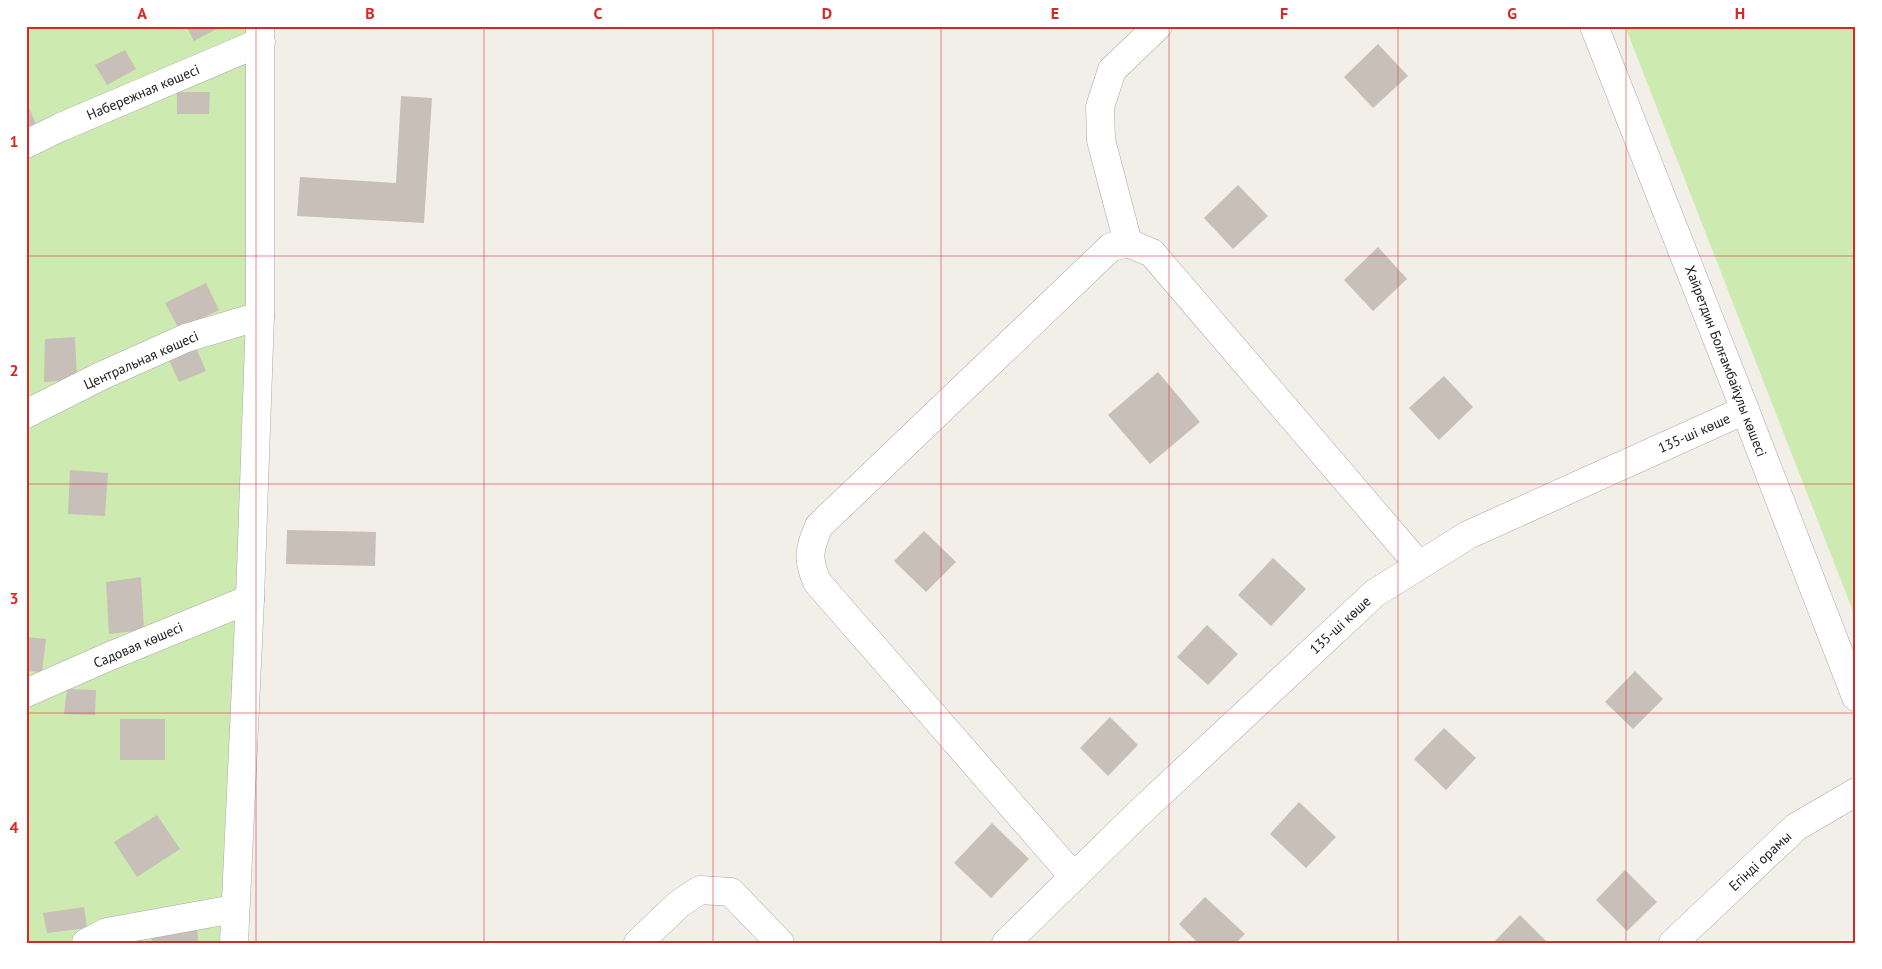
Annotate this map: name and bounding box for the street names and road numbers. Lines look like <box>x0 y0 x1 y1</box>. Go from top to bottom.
street label: Набережная көшесі <box>84 60 202 124</box>
street label: Хайретдин Болғамбайұлы көшесі <box>1681 263 1771 459</box>
street label: Центральная көшесі <box>81 327 201 393</box>
street label: 135-ші көше <box>1655 409 1733 457</box>
street label: 135-ші көше <box>1306 592 1374 658</box>
street label: Садовая көшесі <box>90 618 186 672</box>
street label: Егінді орамы <box>1725 827 1795 895</box>

